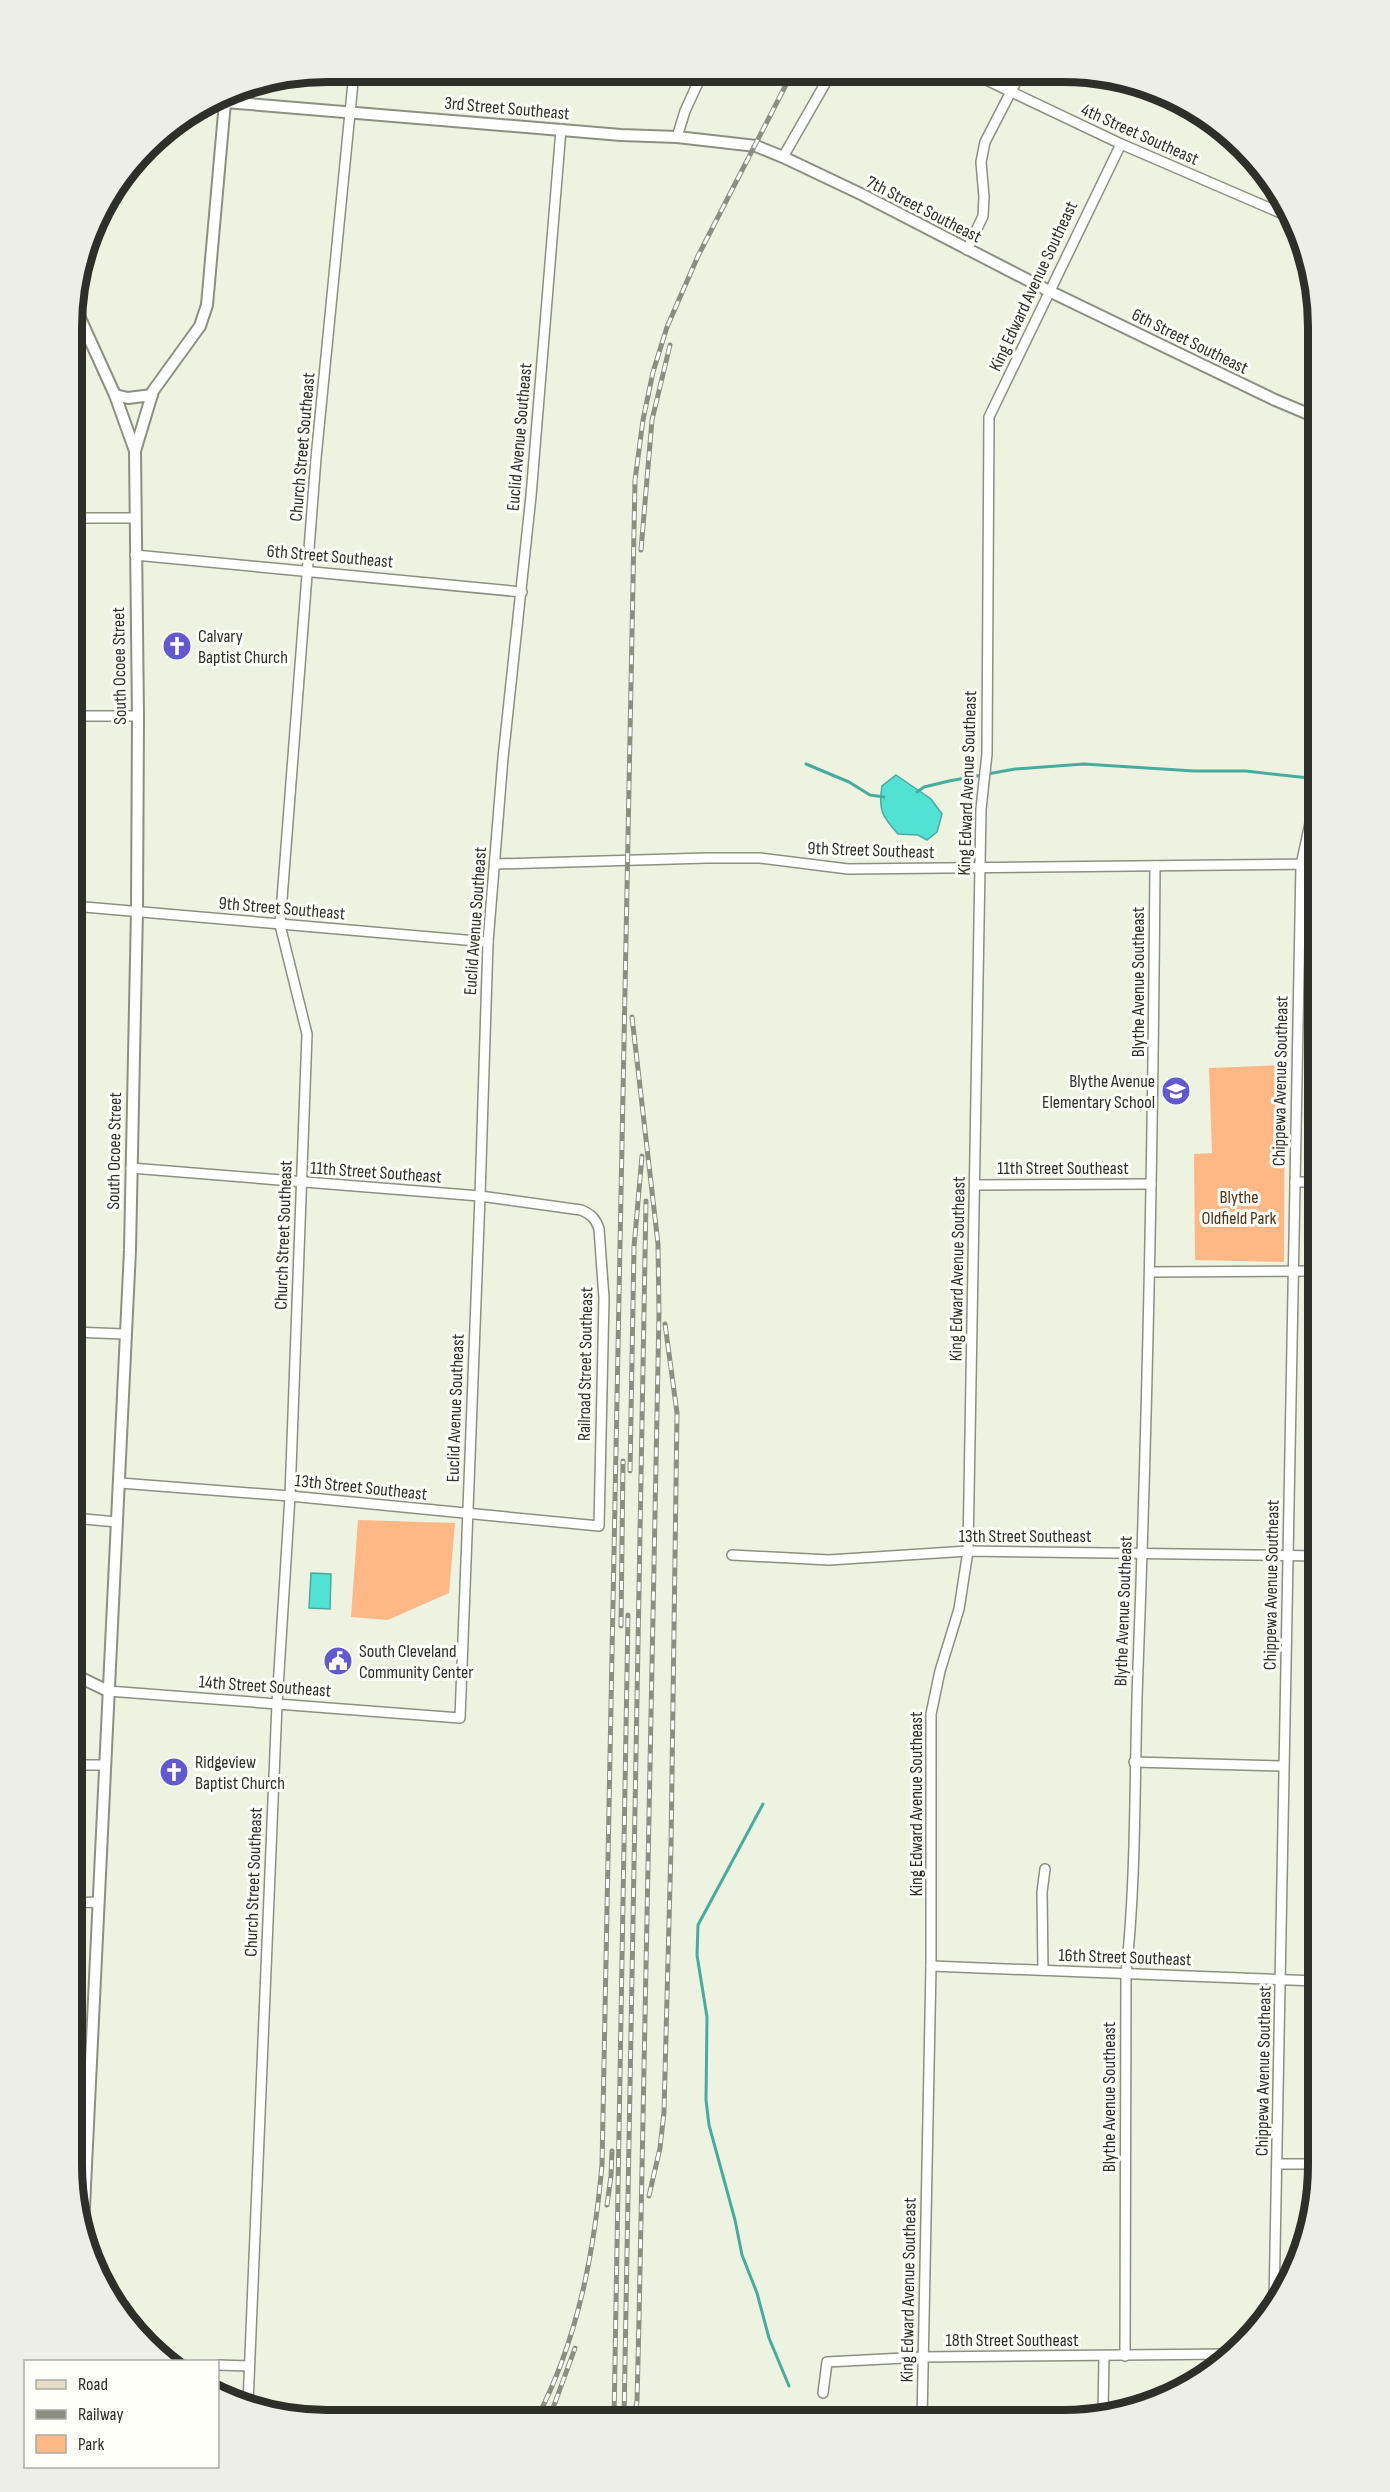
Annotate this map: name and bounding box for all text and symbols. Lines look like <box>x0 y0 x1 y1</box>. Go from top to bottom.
street label: 3rd Street Southeast <box>443 93 571 124</box>
street label: 4th Street Southeast <box>1078 99 1202 170</box>
street label: 7th Street Southeast <box>863 171 985 248</box>
street label: King Edward Avenue Southeast <box>985 197 1082 374</box>
street label: 6th Street Southeast <box>1128 304 1252 379</box>
street label: Euclid Avenue Southeast <box>503 362 536 512</box>
street label: Church Street Southeast <box>286 371 320 522</box>
street label: 6th Street Southeast <box>266 541 395 573</box>
street label: South Ocoee Street <box>108 607 131 725</box>
place label: Calvary Baptist Church <box>198 626 288 668</box>
church icon: Calvary Baptist Church <box>161 630 193 662</box>
street label: King Edward Avenue Southeast <box>954 690 981 876</box>
street label: 9th Street Southeast <box>807 838 935 863</box>
street label: Euclid Avenue Southeast <box>460 846 491 996</box>
street label: 9th Street Southeast <box>218 893 347 925</box>
street label: Blythe Avenue Southeast <box>1128 906 1149 1057</box>
street label: Chippewa Avenue Southeast <box>1269 995 1292 1166</box>
place label: Blythe Avenue Elementary School <box>1042 1071 1155 1113</box>
school or university icon: Blythe Avenue Elementary School <box>1160 1075 1192 1107</box>
street label: South Ocoee Street <box>103 1092 126 1210</box>
street label: 11th Street Southeast <box>310 1157 443 1188</box>
street label: 11th Street Southeast <box>997 1158 1129 1179</box>
street label: Church Street Southeast <box>270 1159 297 1310</box>
street label: King Edward Avenue Southeast <box>945 1176 970 1362</box>
park label: Blythe Oldfield Park <box>1202 1187 1277 1229</box>
street label: Railroad Street Southeast <box>574 1286 597 1441</box>
street label: Euclid Avenue Southeast <box>442 1333 469 1483</box>
street label: 13th Street Southeast <box>294 1470 429 1505</box>
street label: Chippewa Avenue Southeast <box>1260 1499 1283 1670</box>
street label: 13th Street Southeast <box>959 1526 1092 1547</box>
street label: Blythe Avenue Southeast <box>1110 1535 1137 1687</box>
place label: South Cleveland Community Center <box>359 1641 473 1683</box>
public building icon: South Cleveland Community Center <box>322 1645 354 1677</box>
street label: 14th Street Southeast <box>198 1671 332 1702</box>
street label: King Edward Avenue Southeast <box>906 1711 927 1897</box>
place label: Ridgeview Baptist Church <box>195 1752 285 1794</box>
church icon: Ridgeview Baptist Church <box>158 1756 190 1788</box>
street label: Church Street Southeast <box>240 1806 267 1957</box>
street label: 16th Street Southeast <box>1058 1945 1192 1970</box>
street label: Chippewa Avenue Southeast <box>1252 1985 1275 2156</box>
street label: Blythe Avenue Southeast <box>1099 2021 1120 2172</box>
street label: King Edward Avenue Southeast <box>896 2197 921 2383</box>
street label: 18th Street Southeast <box>945 2330 1079 2351</box>
legend <box>24 2360 219 2468</box>
text: Road <box>78 2374 108 2395</box>
text: Railway <box>78 2404 123 2425</box>
text: Park <box>78 2434 104 2455</box>

